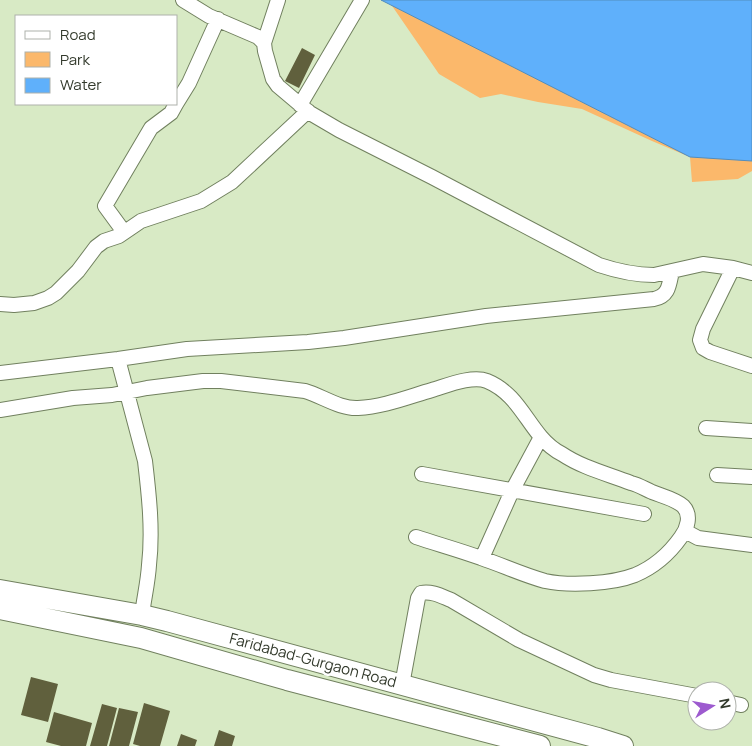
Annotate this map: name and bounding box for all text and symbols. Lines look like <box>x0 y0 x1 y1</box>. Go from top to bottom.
legend <box>15 15 178 105</box>
text: Road <box>60 24 96 45</box>
text: Park <box>60 49 90 70</box>
text: Water <box>60 74 102 95</box>
street label: Faridabad-Gurgaon Road <box>227 628 399 692</box>
north arrow <box>687 681 737 731</box>
text: N <box>715 697 736 710</box>

